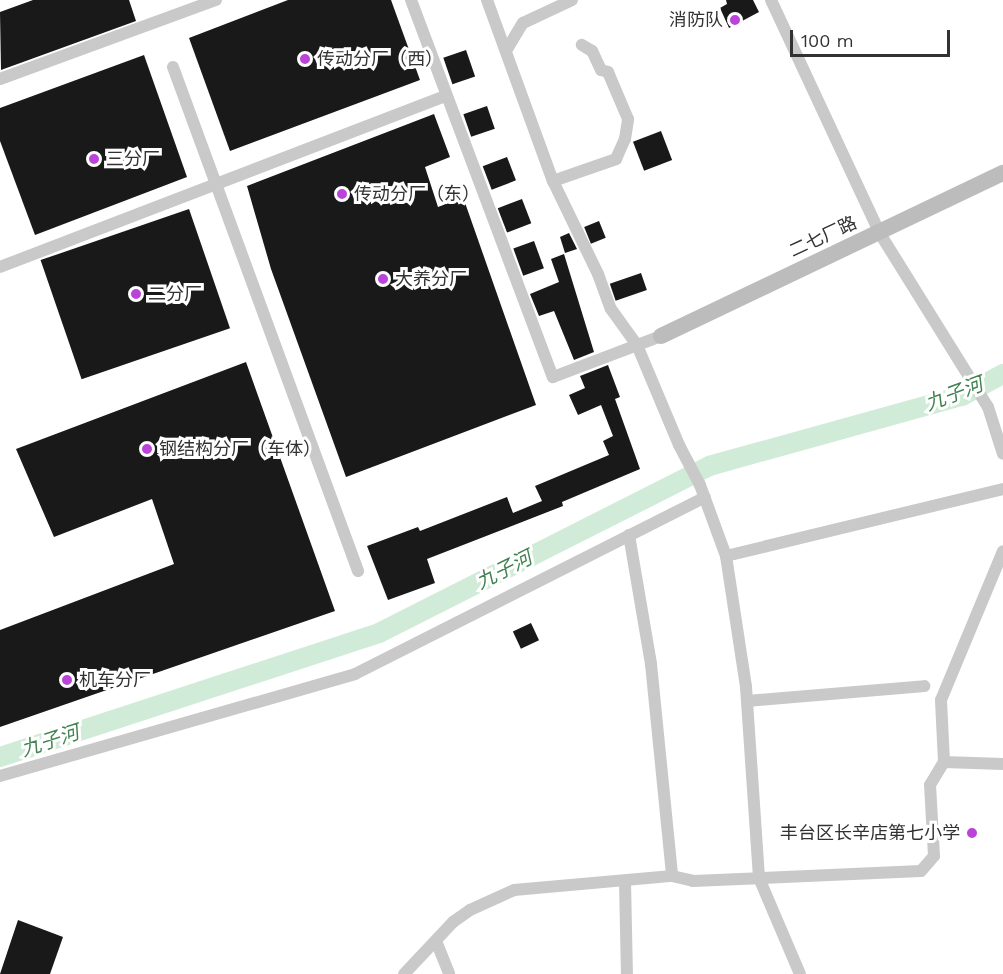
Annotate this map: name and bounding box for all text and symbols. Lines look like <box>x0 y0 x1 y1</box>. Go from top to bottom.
place label: 消防队 <box>669 9 723 31</box>
marker: 消防队 <box>728 13 742 27</box>
scale bar <box>793 18 954 56</box>
text: 100 m <box>801 30 854 51</box>
place label: 传动分厂（西） <box>317 48 443 70</box>
marker: 传动分厂（西） <box>298 52 312 66</box>
place label: 三分厂 <box>106 148 160 170</box>
marker: 三分厂 <box>87 152 101 166</box>
place label: 传动分厂（东） <box>354 183 480 205</box>
marker: 传动分厂（东） <box>335 187 349 201</box>
street label: 二七厂路 <box>786 212 860 262</box>
place label: 大养分厂 <box>395 268 467 290</box>
marker: 大养分厂 <box>376 272 390 286</box>
place label: 二分厂 <box>148 283 202 305</box>
marker: 二分厂 <box>129 287 143 301</box>
water label: 九子河 <box>922 372 986 416</box>
place label: 钢结构分厂（车体） <box>159 438 321 460</box>
marker: 钢结构分厂（车体） <box>140 442 154 456</box>
water label: 九子河 <box>472 546 536 594</box>
place label: 机车分厂 <box>79 669 151 691</box>
marker: 机车分厂 <box>60 673 74 687</box>
water label: 九子河 <box>18 720 82 762</box>
place label: 丰台区长辛店第七小学 <box>780 822 960 844</box>
marker: 丰台区长辛店第七小学 <box>965 826 979 840</box>

